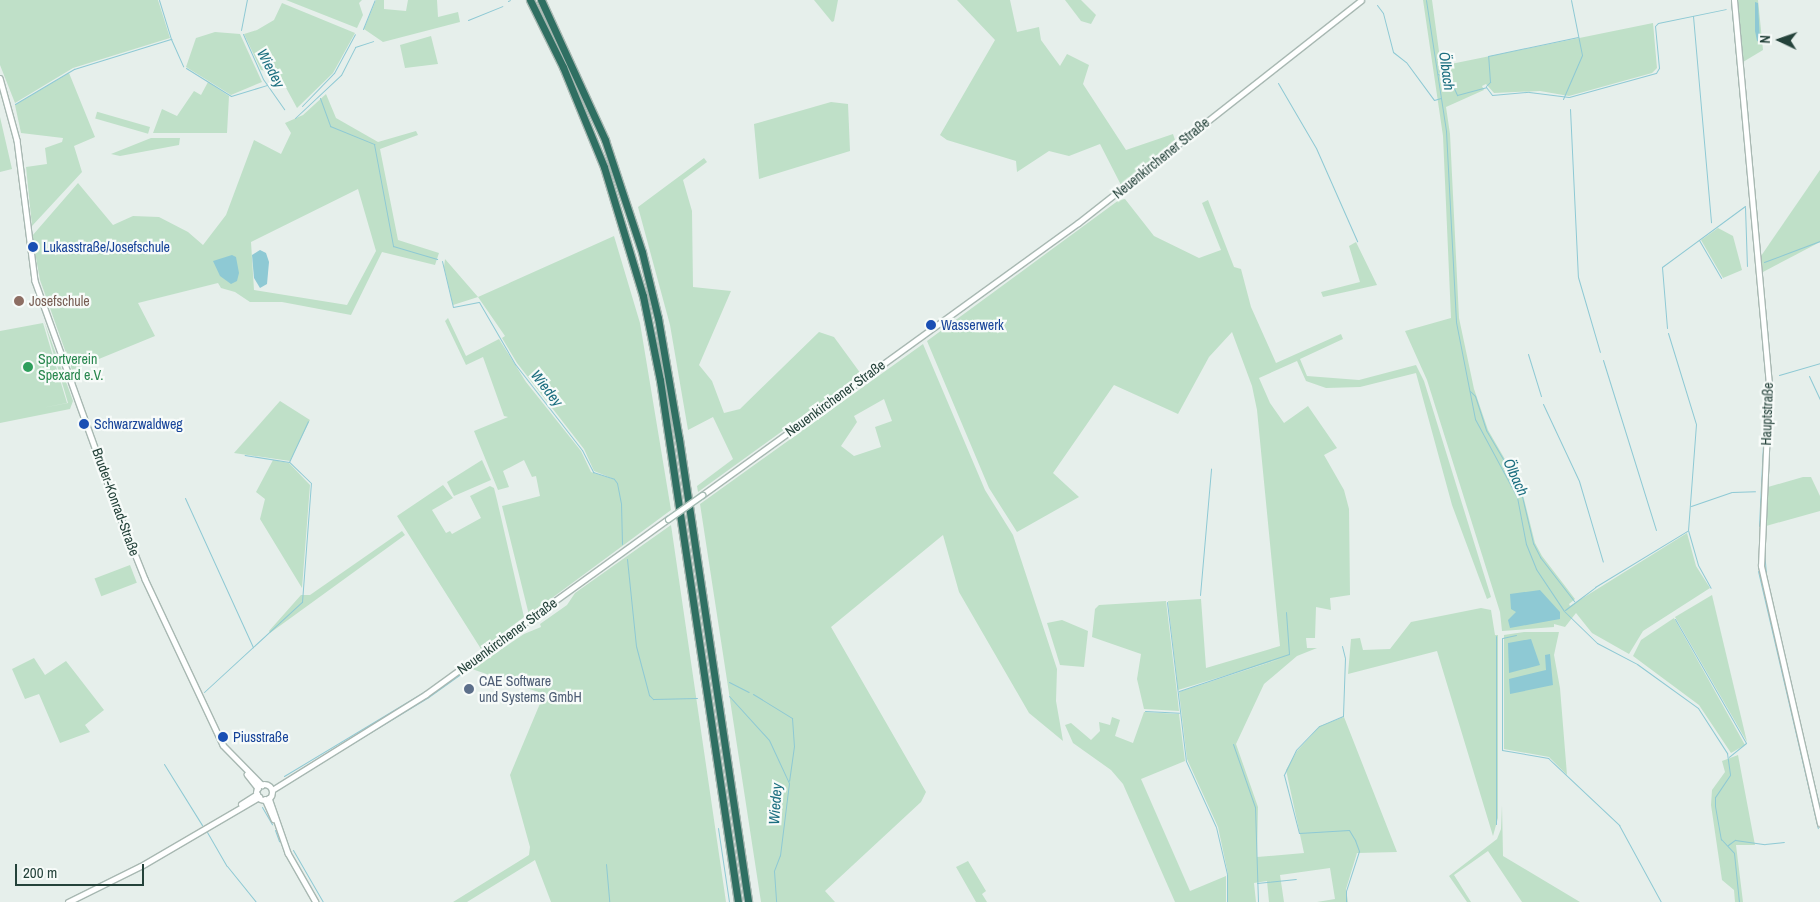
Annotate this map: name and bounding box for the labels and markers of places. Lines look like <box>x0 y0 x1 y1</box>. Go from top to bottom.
place label: Lukasstraße/Josefschule <box>43 239 170 255</box>
marker: Lukasstraße/Josefschule <box>27 241 39 253</box>
place label: Josefschule <box>29 293 90 309</box>
marker: Josefschule <box>13 295 25 307</box>
place label: Wasserwerk <box>941 317 1004 333</box>
marker: Wasserwerk <box>925 319 937 331</box>
place label: Sportverein Spexard e.V. <box>38 351 103 384</box>
marker: Sportverein Spexard e.V. <box>22 361 34 373</box>
place label: Schwarzwaldweg <box>94 416 183 432</box>
marker: Schwarzwaldweg <box>78 418 90 430</box>
place label: CAE Software und Systems GmbH <box>479 673 582 706</box>
marker: CAE Software und Systems GmbH <box>463 683 475 695</box>
place label: Piusstraße <box>233 729 289 745</box>
marker: Piusstraße <box>217 731 229 743</box>

